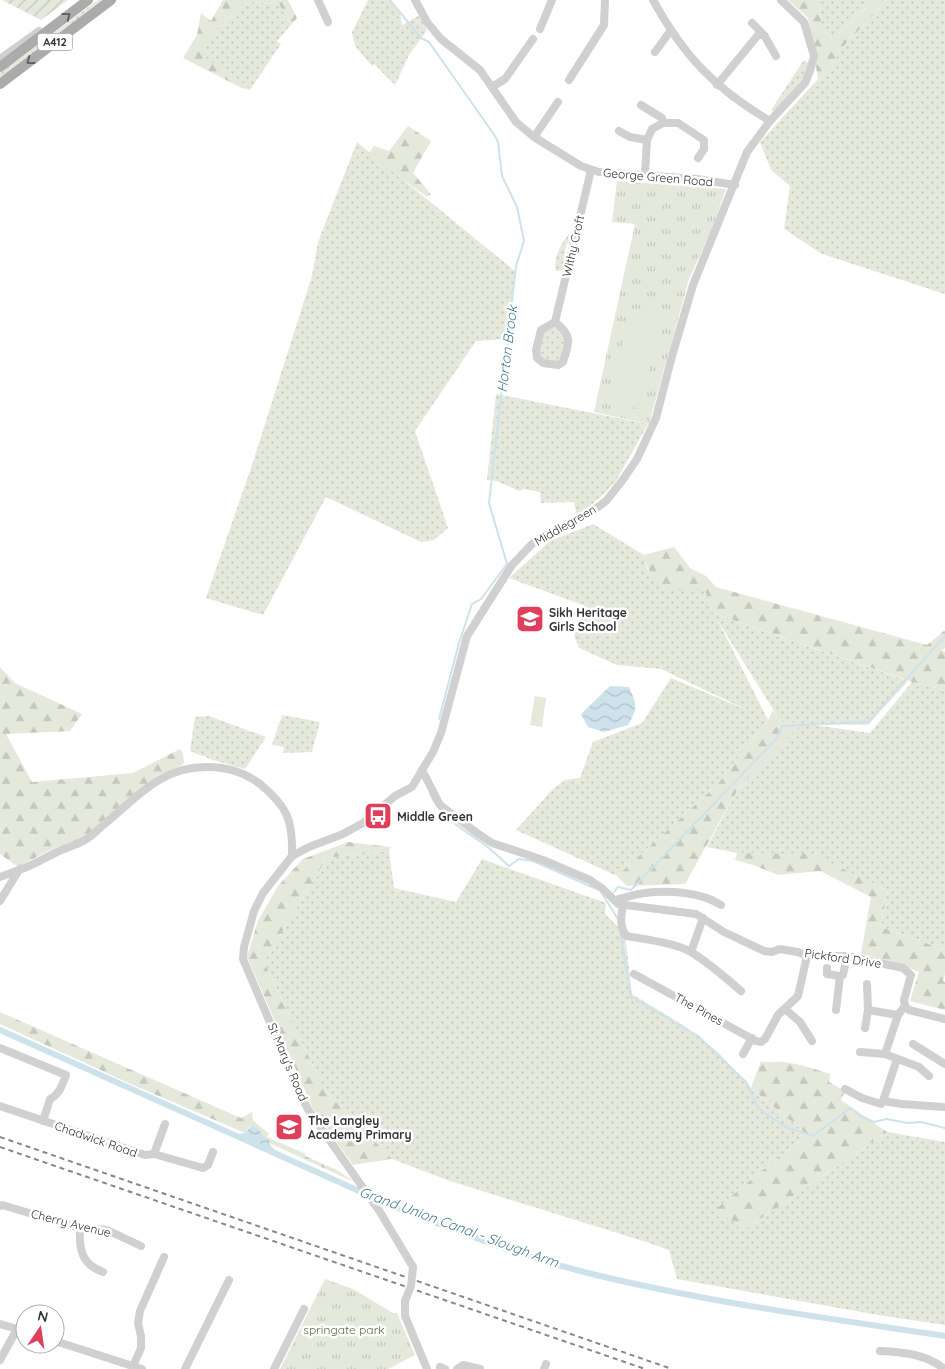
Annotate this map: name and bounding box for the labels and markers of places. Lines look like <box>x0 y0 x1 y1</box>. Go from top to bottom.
school or university icon: Sikh Heritage Girls School <box>515 604 545 634</box>
place label: Sikh Heritage Girls School <box>549 605 627 634</box>
bus stop icon: Middle Green <box>363 801 393 831</box>
place label: Middle Green <box>397 809 473 824</box>
school or university icon: The Langley Academy Primary <box>274 1112 304 1142</box>
place label: The Langley Academy Primary <box>308 1113 412 1142</box>

